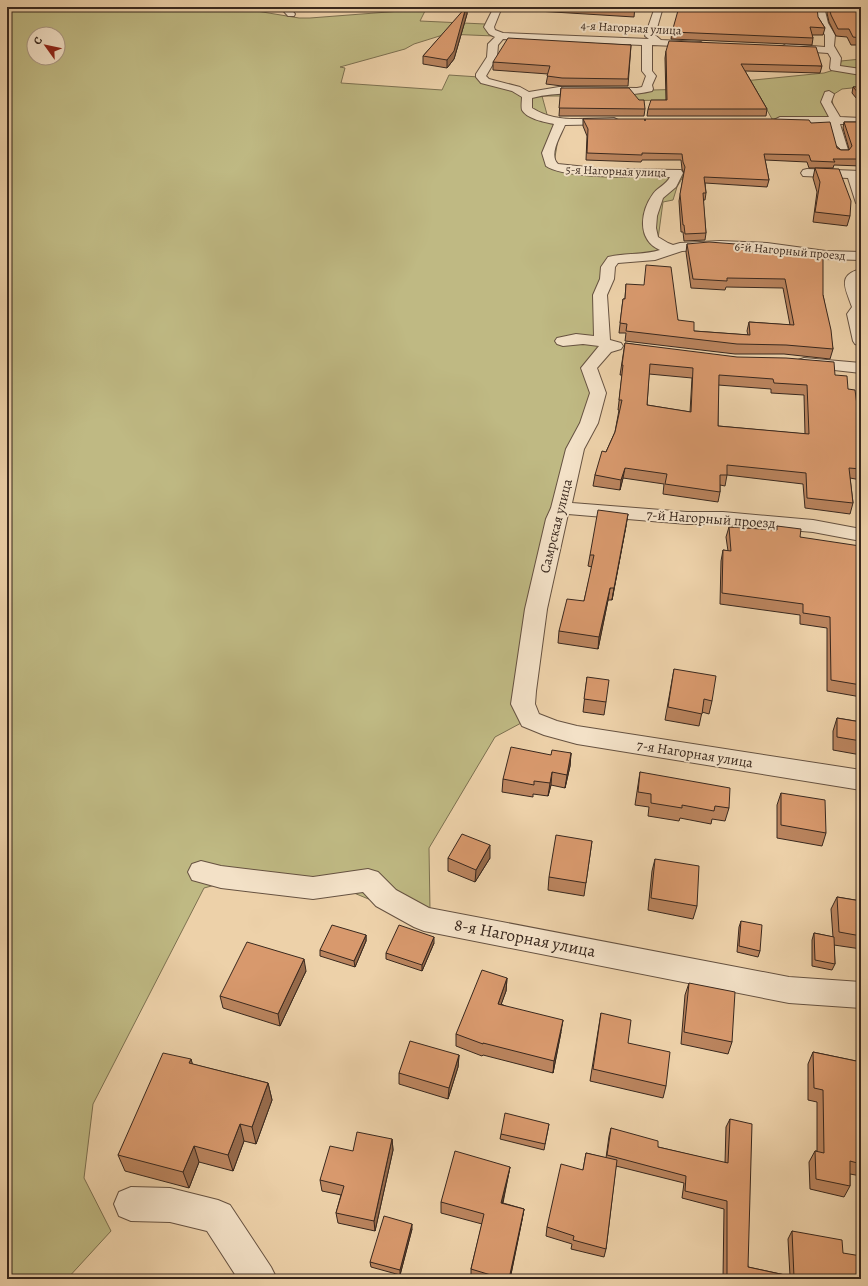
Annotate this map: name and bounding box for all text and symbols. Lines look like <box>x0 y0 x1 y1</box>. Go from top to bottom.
street label: 4-я Нагорная улица <box>580 17 682 39</box>
north arrow <box>26 26 66 66</box>
text: С <box>30 34 46 48</box>
street label: 5-я Нагорная улица <box>565 161 667 181</box>
street label: 6-й Нагорный проезд <box>734 238 846 264</box>
street label: Самрская улица <box>535 476 577 575</box>
street label: 7-й Нагорный проезд <box>646 505 776 533</box>
street label: 7-я Нагорная улица <box>636 735 755 773</box>
street label: 8-я Нагорная улица <box>452 913 598 963</box>

